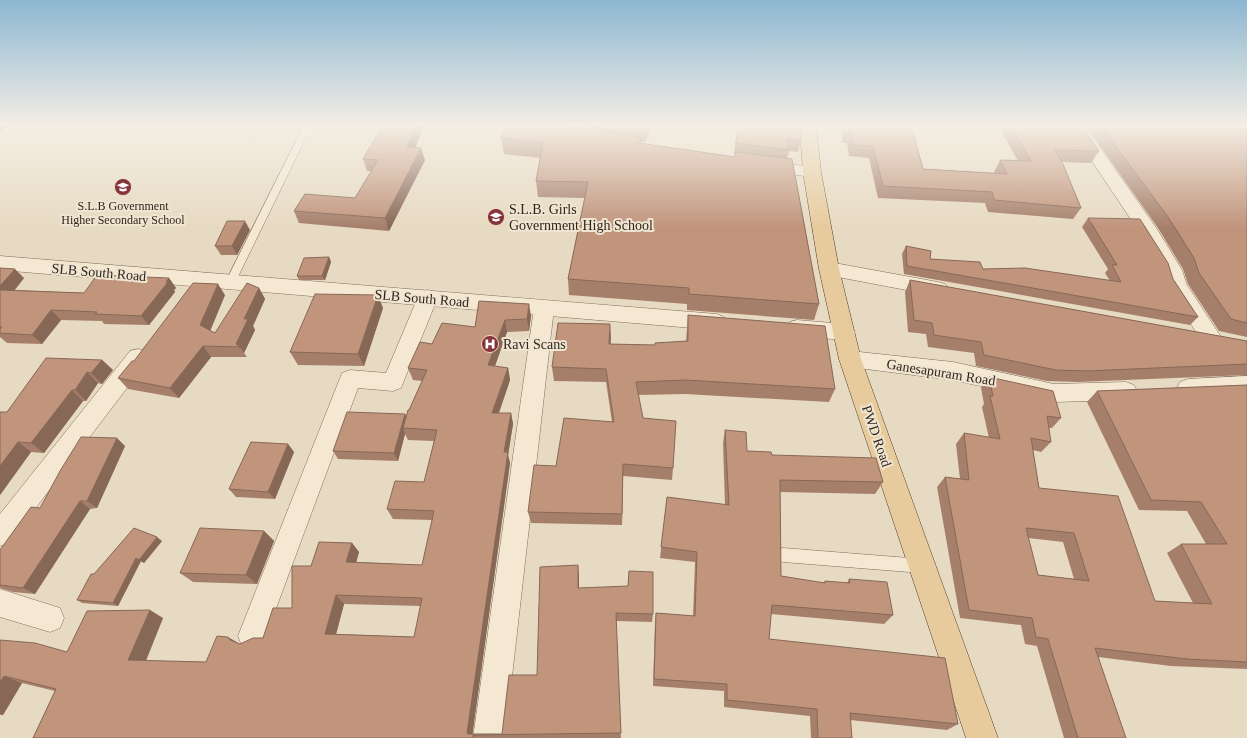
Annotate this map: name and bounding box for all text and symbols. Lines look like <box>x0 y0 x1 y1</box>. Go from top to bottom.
school or university icon: S.L.B Government Higher Secondary School <box>113 177 133 197</box>
place label: S.L.B Government Higher Secondary School <box>61 199 185 227</box>
place label: S.L.B. Girls Government High School <box>509 202 653 233</box>
school or university icon: S.L.B. Girls Government High School <box>486 207 506 227</box>
street label: SLB South Road <box>51 261 147 284</box>
street label: SLB South Road <box>374 287 470 310</box>
hospital icon: Ravi Scans <box>480 334 500 354</box>
place label: Ravi Scans <box>503 337 566 352</box>
street label: Ganesapuram Road <box>885 356 996 389</box>
street label: PWD Road <box>859 403 894 469</box>

